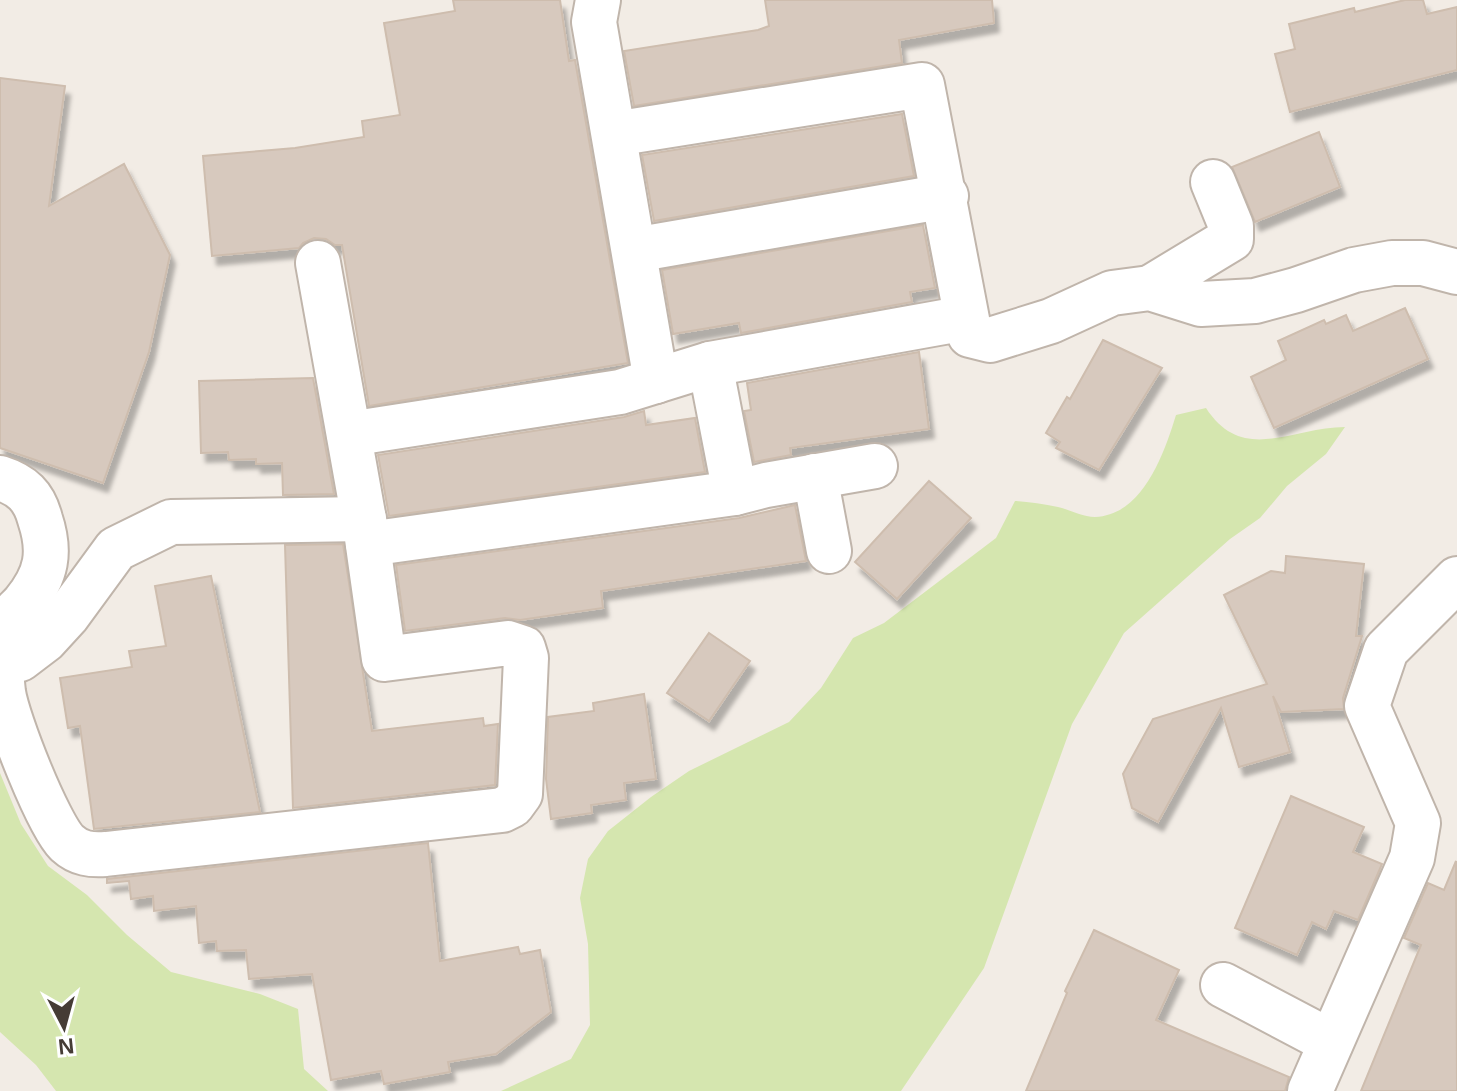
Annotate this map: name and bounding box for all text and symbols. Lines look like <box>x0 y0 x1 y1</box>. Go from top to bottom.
north arrow <box>24 987 104 1067</box>
text: N <box>57 1033 75 1060</box>

